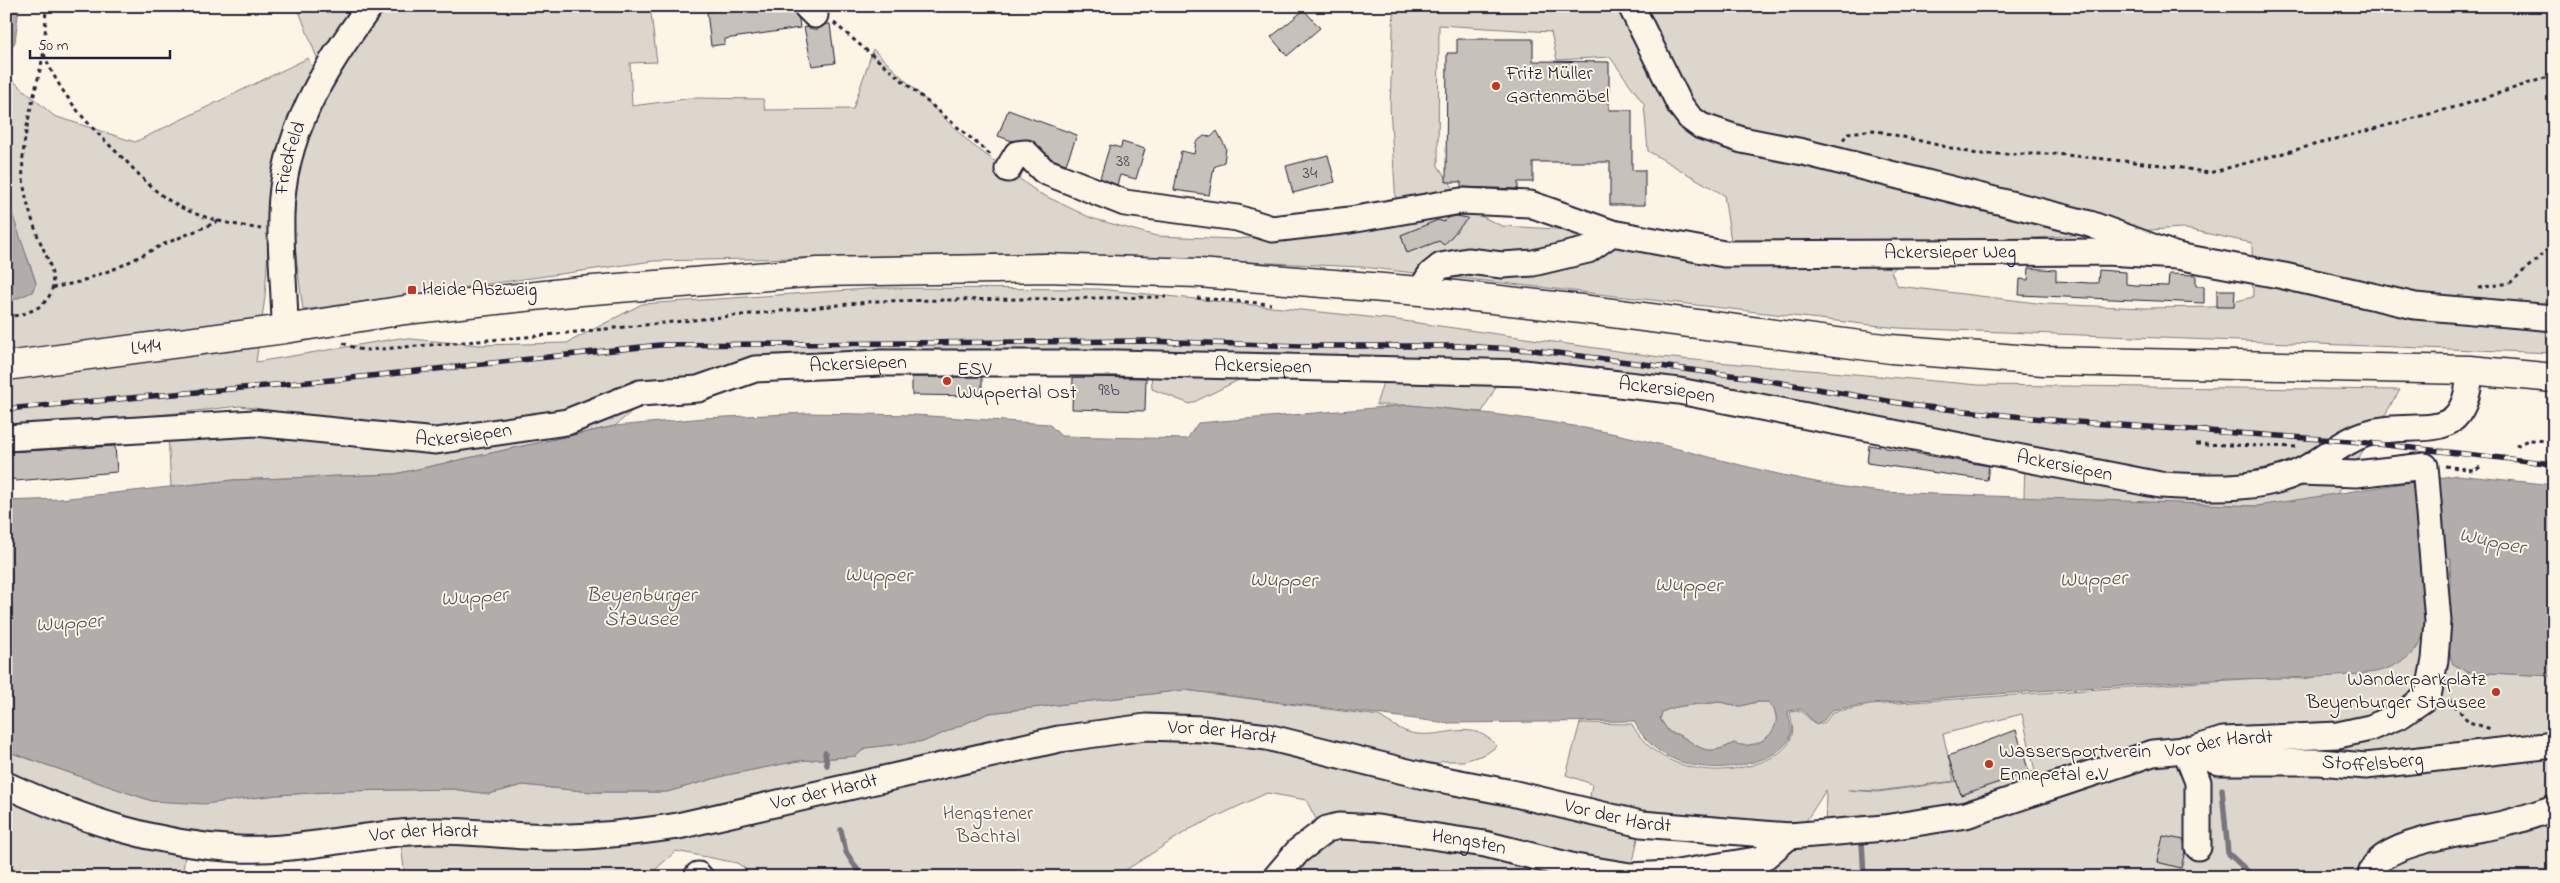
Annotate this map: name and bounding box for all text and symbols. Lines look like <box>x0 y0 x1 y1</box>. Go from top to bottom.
scale bar <box>30 28 170 60</box>
text: 50 m <box>38 35 69 57</box>
place label: Fritz Müller Gartenmöbel <box>1505 60 1609 112</box>
marker: Fritz Müller Gartenmöbel <box>1490 80 1502 92</box>
street label: Friedfeld <box>268 117 314 197</box>
house number: 38 <box>1116 149 1130 175</box>
house number: 34 <box>1303 161 1318 187</box>
street label: Ackersieper Weg <box>1884 238 2016 268</box>
place label: Heide Abzweig <box>422 276 537 306</box>
marker: Heide Abzweig <box>406 284 418 296</box>
street label: L414 <box>129 331 163 364</box>
street label: Ackersiepen <box>809 349 907 381</box>
street label: Ackersiepen <box>1214 351 1312 382</box>
place label: ESV Wuppertal Ost <box>957 356 1077 408</box>
street label: Ackersiepen <box>1617 370 1718 412</box>
marker: ESV Wuppertal Ost <box>941 375 953 387</box>
house number: 98b <box>1098 378 1120 404</box>
street label: Ackersiepen <box>413 416 514 455</box>
street label: Ackersiepen <box>2014 443 2115 490</box>
water label: Wupper <box>2456 520 2530 564</box>
water label: Wupper <box>844 560 914 592</box>
water label: Wupper <box>2059 564 2129 596</box>
water label: Wupper <box>1249 565 1319 597</box>
water label: Wupper <box>1654 570 1724 602</box>
water label: Wupper <box>440 581 511 615</box>
water label: Beyenburger Stausee <box>586 581 698 635</box>
water label: Wupper <box>35 607 106 641</box>
place label: Wanderparkplatz Beyenburger Stausee <box>2306 666 2487 719</box>
marker: Wanderparkplatz Beyenburger Stausee <box>2490 686 2502 698</box>
street label: Vor der Hardt <box>1166 713 1280 753</box>
street label: Vor der Hardt <box>2163 723 2274 766</box>
place label: Wassersportverein Ennepetal e.V <box>1999 738 2151 790</box>
street label: Stoffelsberg <box>2321 745 2425 781</box>
marker: Wassersportverein Ennepetal e.V <box>1983 758 1995 770</box>
street label: Vor der Hardt <box>767 766 881 819</box>
street label: Vor der Hardt <box>1560 791 1673 841</box>
park label: Hengstener Bachtal <box>943 800 1034 852</box>
street label: Vor der Hardt <box>367 816 479 851</box>
street label: Hengsten <box>1430 822 1510 863</box>

